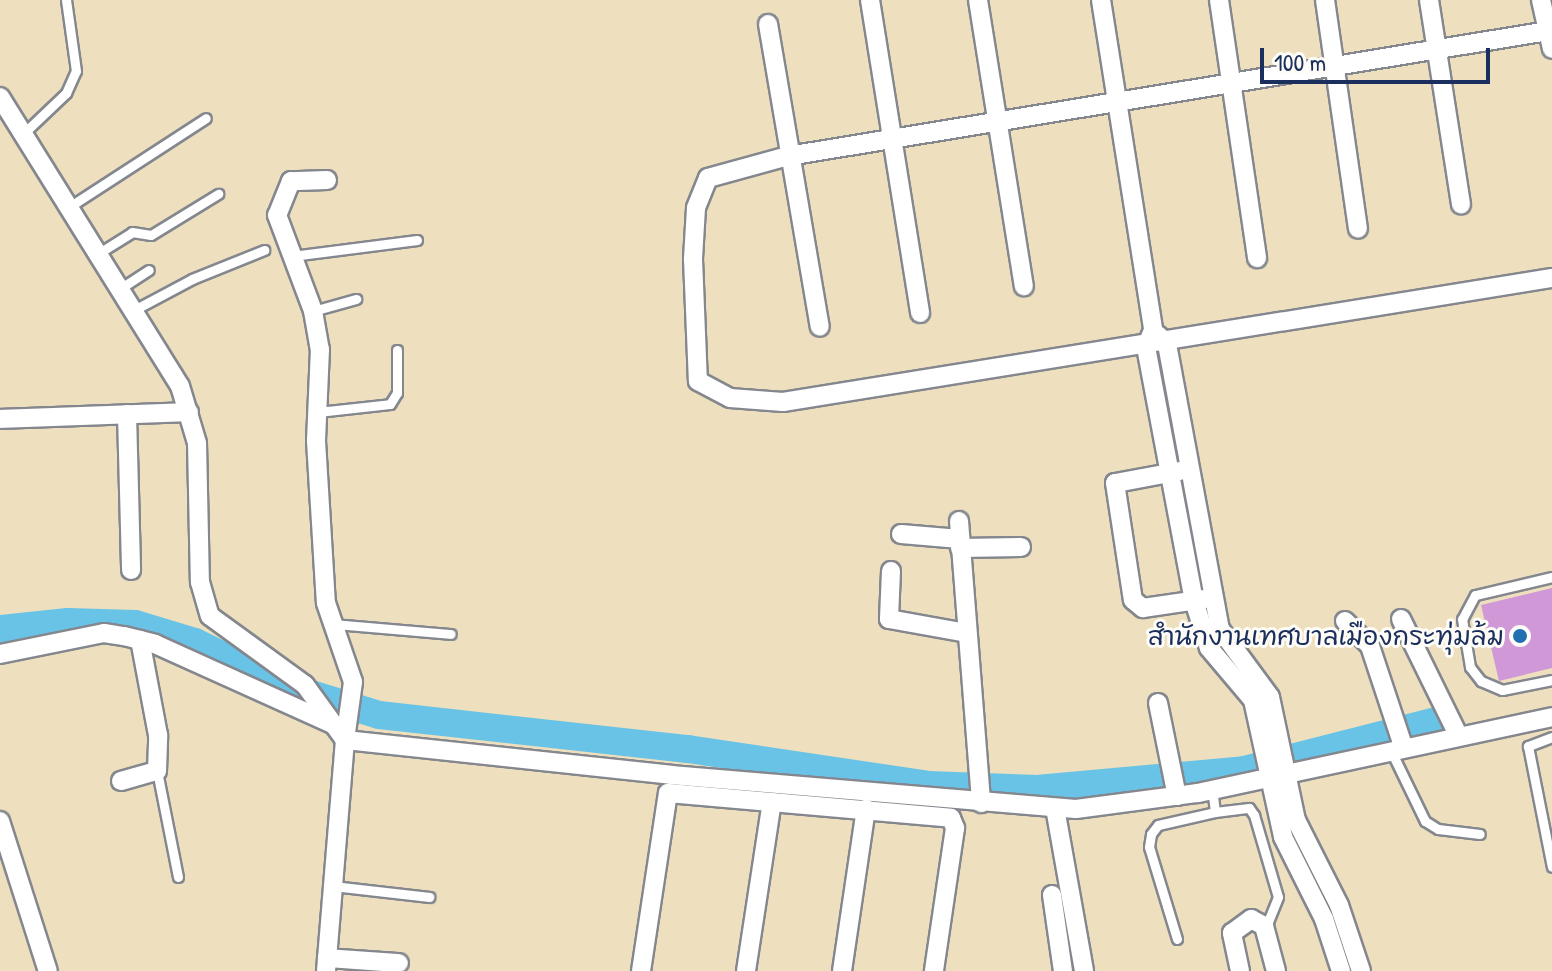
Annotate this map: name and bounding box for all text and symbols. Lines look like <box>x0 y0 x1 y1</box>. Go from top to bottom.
scale bar <box>1264 32 1494 82</box>
text: 100 m <box>1274 46 1326 78</box>
place label: สำนักงานเทศบาลเมืองกระทุ่มล้ม <box>1148 620 1504 652</box>
marker: สำนักงานเทศบาลเมืองกระทุ่มล้ม <box>1511 627 1529 645</box>

